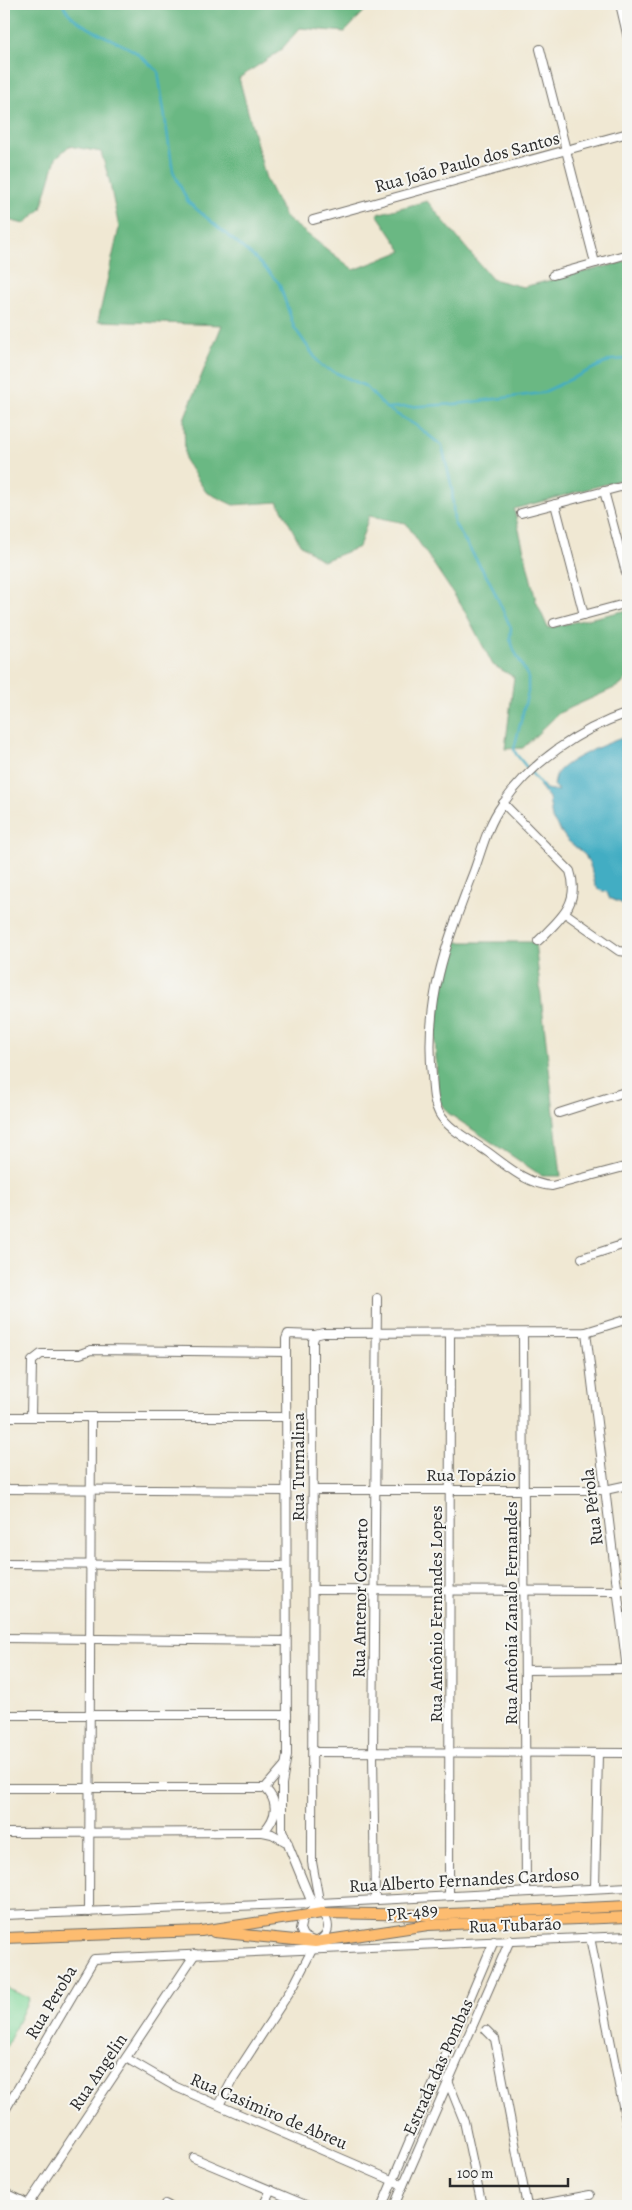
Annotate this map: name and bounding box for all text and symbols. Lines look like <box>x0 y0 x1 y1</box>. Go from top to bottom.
street label: Rua João Paulo dos Santos <box>372 126 562 198</box>
street label: Rua Turmalina <box>286 1412 310 1522</box>
street label: Rua Topázio <box>426 1463 516 1487</box>
street label: Rua Pérola <box>575 1466 609 1547</box>
street label: Rua Antônia Zanalo Fernandes <box>499 1501 523 1725</box>
street label: Rua Antônio Fernandes Lopes <box>424 1505 448 1723</box>
street label: Rua Antenor Corsarto <box>347 1518 373 1678</box>
street label: Rua Alberto Fernandes Cardoso <box>348 1862 580 1898</box>
street label: PR-489 <box>385 1897 439 1927</box>
street label: Rua Tubarão <box>468 1911 562 1939</box>
street label: Rua Peroba <box>19 1960 83 2044</box>
street label: Estrada das Pombas <box>397 1995 479 2139</box>
street label: Rua Angelin <box>63 2028 133 2115</box>
street label: Rua Casimiro de Abreu <box>187 2067 351 2155</box>
scale bar <box>450 2155 567 2187</box>
text: 100 m <box>457 2163 494 2183</box>

